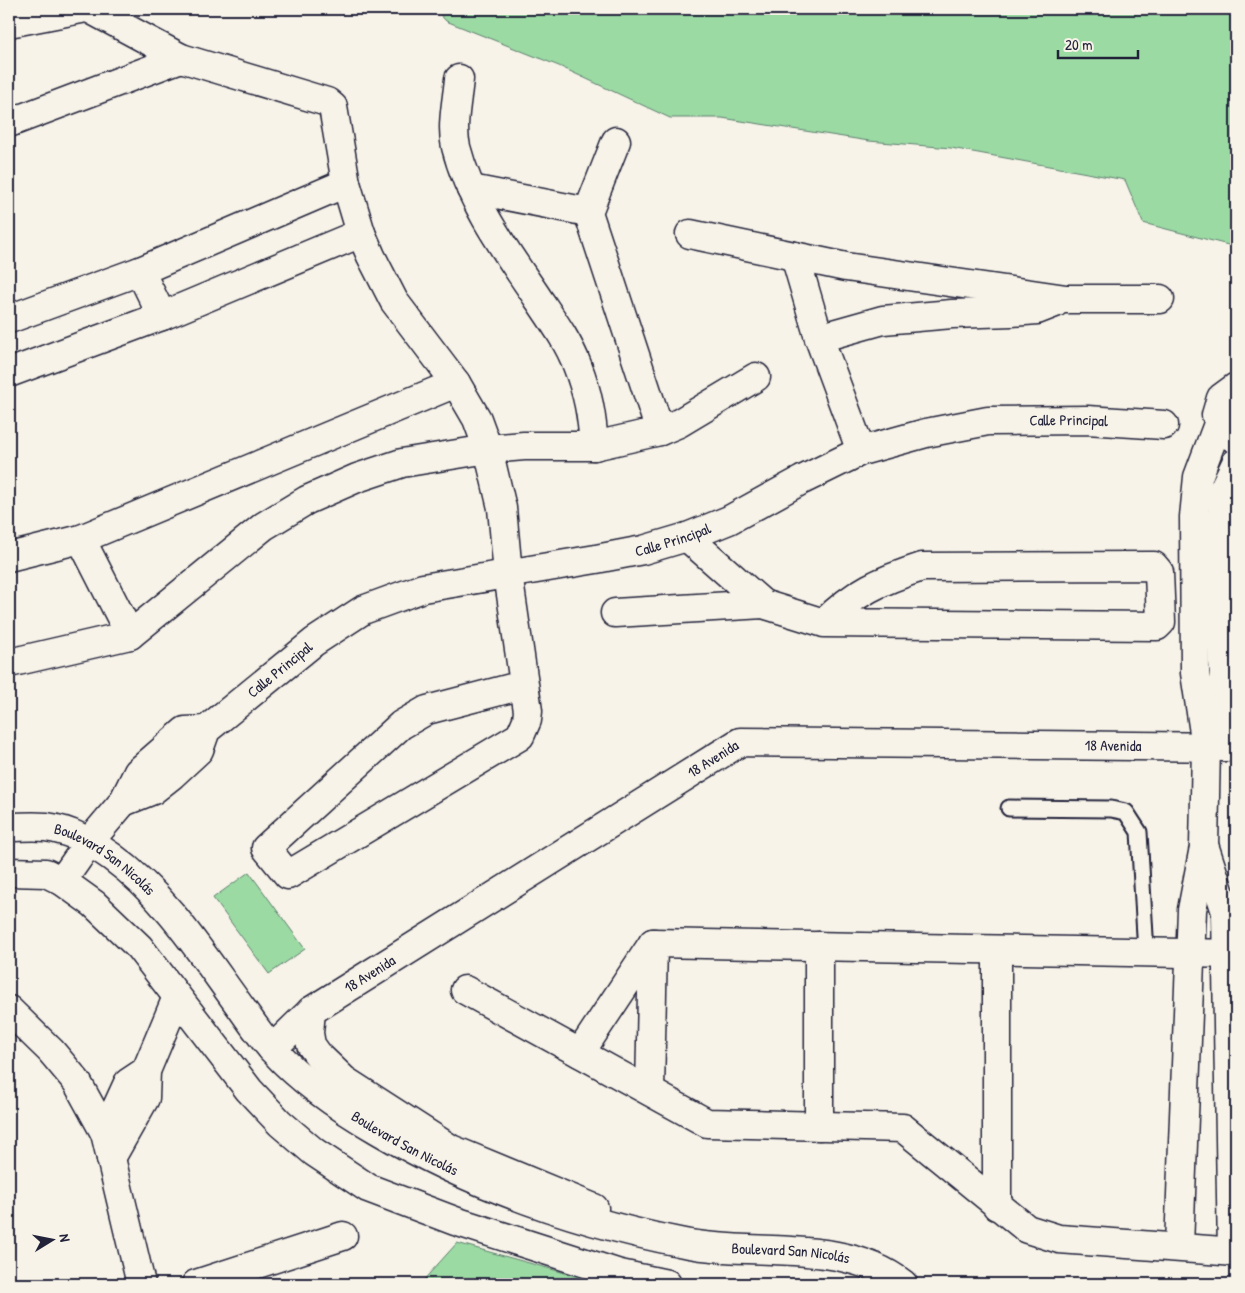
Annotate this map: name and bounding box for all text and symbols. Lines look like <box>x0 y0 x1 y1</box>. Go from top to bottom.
scale bar <box>1058 28 1138 60</box>
text: 20 m <box>1065 34 1092 55</box>
street label: Calle Principal <box>1029 409 1109 431</box>
street label: Calle Principal <box>633 517 714 561</box>
street label: Calle Principal <box>243 636 317 702</box>
street label: 18 Avenida <box>683 734 742 782</box>
street label: 18 Avenida <box>1085 734 1142 756</box>
street label: Boulevard San Nicolás <box>52 818 161 900</box>
street label: 18 Avenida <box>340 950 399 998</box>
street label: Boulevard San Nicolás <box>348 1106 462 1180</box>
north arrow <box>28 1216 78 1266</box>
text: N <box>55 1232 75 1244</box>
street label: Boulevard San Nicolás <box>731 1237 852 1268</box>

